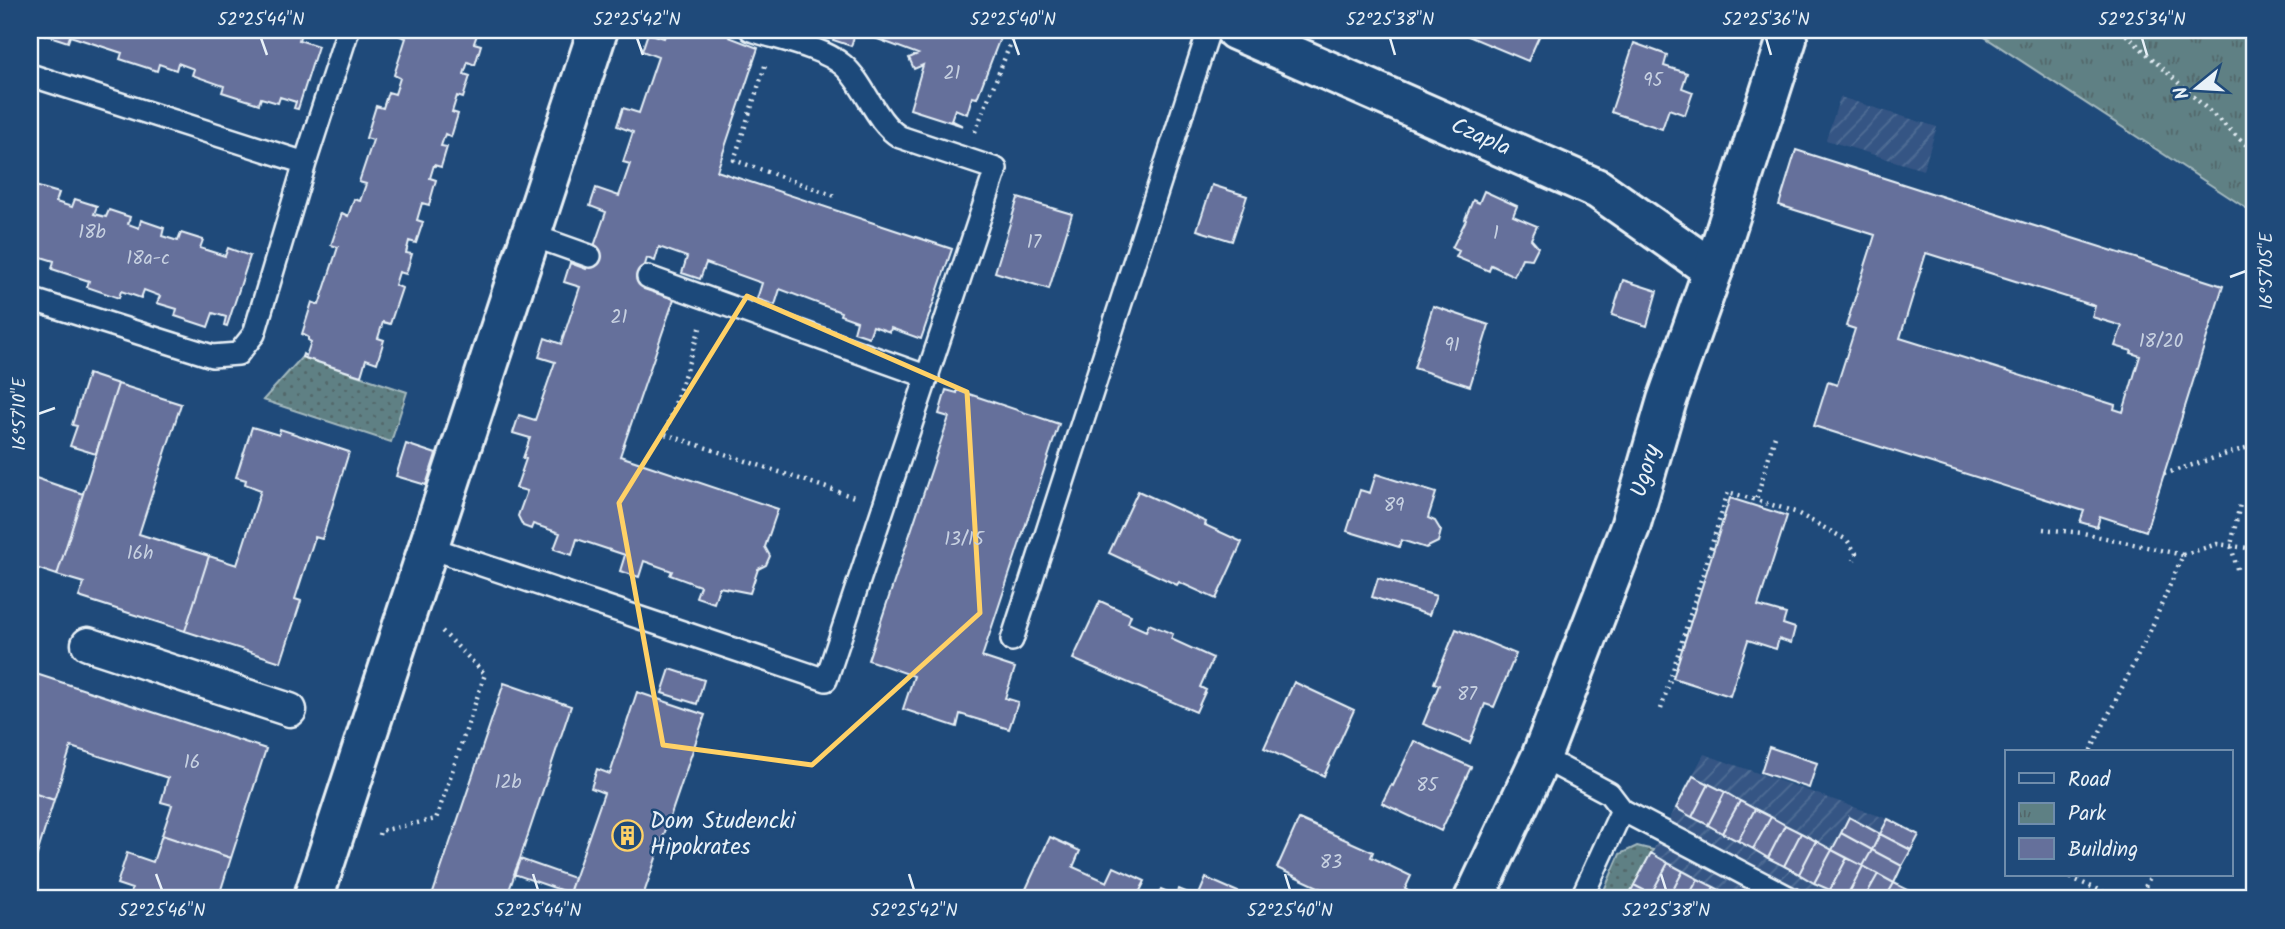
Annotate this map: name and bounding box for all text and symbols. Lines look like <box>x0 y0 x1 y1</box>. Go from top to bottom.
text: 52°25'44"N <box>218 6 304 35</box>
text: 52°25'42"N <box>593 6 681 35</box>
text: 52°25'40"N <box>970 6 1056 35</box>
text: 52°25'38"N <box>1346 6 1434 35</box>
text: 52°25'36"N <box>1722 6 1810 35</box>
text: 52°25'34"N <box>2098 6 2186 35</box>
north arrow <box>2162 52 2232 122</box>
house number: 21 <box>943 59 961 89</box>
house number: 95 <box>1643 66 1665 96</box>
text: N <box>2167 82 2199 103</box>
street label: Czapla <box>1445 109 1516 166</box>
house number: 18b <box>78 218 106 248</box>
house number: 1 <box>1493 219 1499 249</box>
house number: 17 <box>1027 228 1043 258</box>
text: 16°57'05"E <box>2253 232 2282 310</box>
house number: 18a-c <box>126 244 170 274</box>
house number: 21 <box>610 303 628 333</box>
house number: 18/20 <box>2139 327 2183 357</box>
house number: 91 <box>1444 331 1460 361</box>
text: 16°57'10"E <box>6 377 35 451</box>
street label: Ugory <box>1622 440 1671 502</box>
house number: 89 <box>1384 491 1404 521</box>
house number: 13/15 <box>944 525 986 555</box>
house number: 16h <box>127 539 153 569</box>
house number: 87 <box>1457 680 1478 710</box>
house number: 16 <box>184 748 200 778</box>
legend <box>2005 750 2232 876</box>
text: Road <box>2068 764 2111 797</box>
house number: 12b <box>495 768 522 798</box>
house number: 85 <box>1416 771 1440 801</box>
text: Park <box>2068 798 2106 831</box>
place label: Dom Studencki Hipokrates <box>650 804 797 866</box>
building icon: Dom Studencki Hipokrates <box>610 818 644 852</box>
text: Building <box>2068 834 2138 867</box>
house number: 83 <box>1320 848 1342 878</box>
text: 52°25'46"N <box>118 897 206 926</box>
text: 52°25'44"N <box>495 897 581 926</box>
text: 52°25'42"N <box>870 897 958 926</box>
text: 52°25'40"N <box>1247 897 1333 926</box>
text: 52°25'38"N <box>1622 897 1710 926</box>

